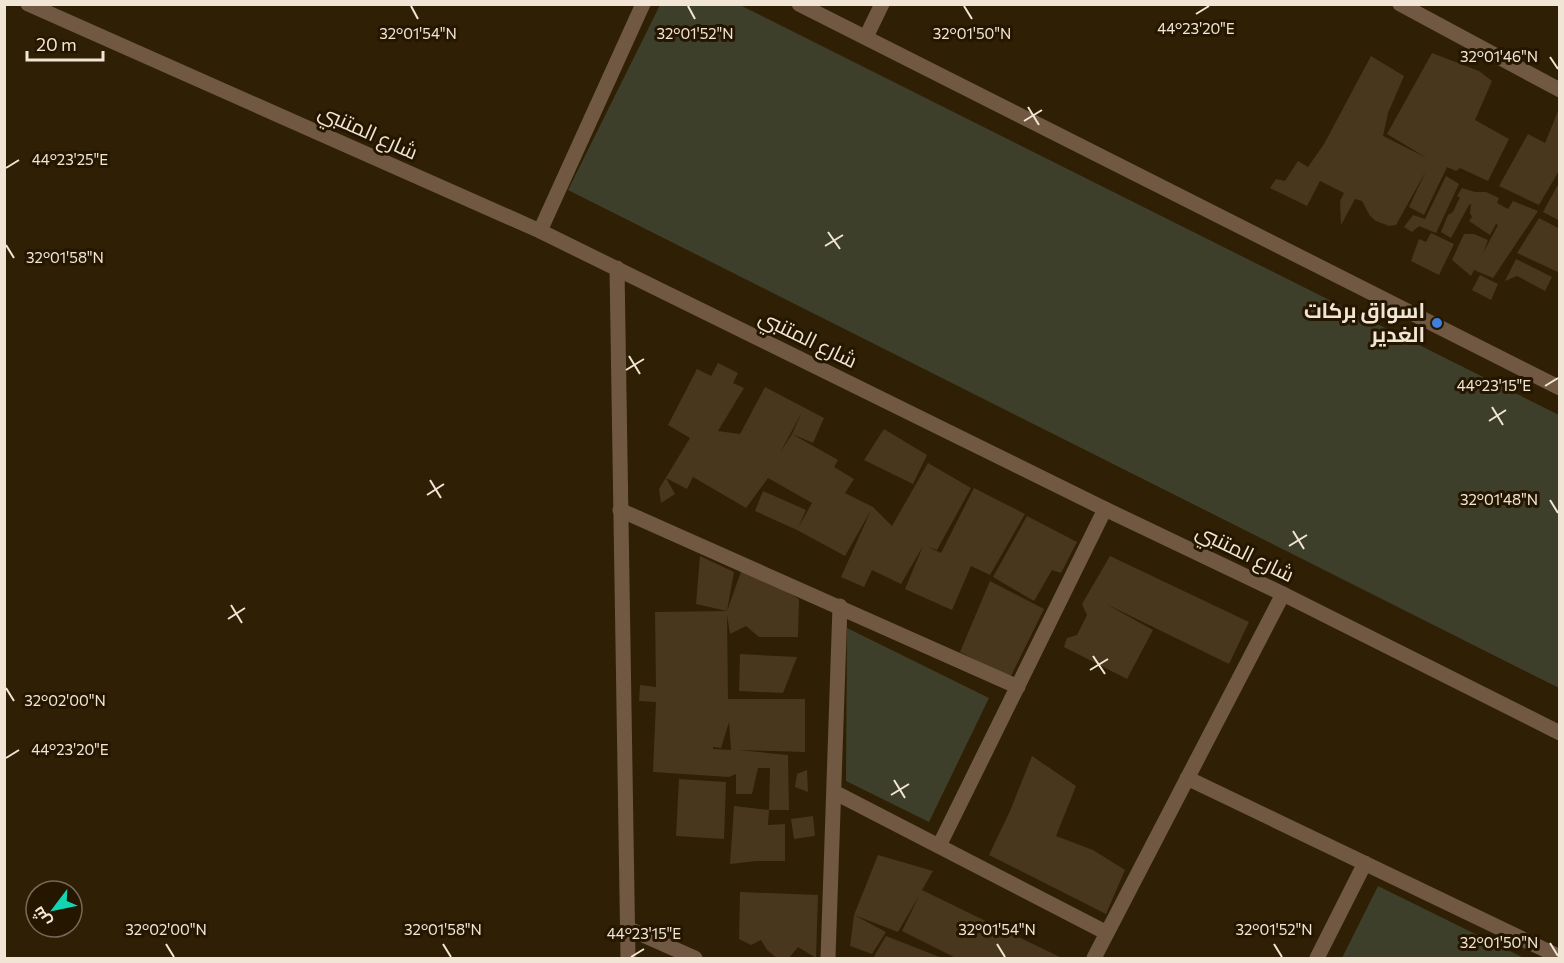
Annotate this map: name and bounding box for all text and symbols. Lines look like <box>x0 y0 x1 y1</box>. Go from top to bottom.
text: 44°23'20"E <box>1157 19 1235 37</box>
scale bar <box>27 24 104 62</box>
text: 32°01'54"N <box>379 24 457 42</box>
text: 32°01'52"N <box>656 24 734 42</box>
text: 32°01'50"N <box>933 24 1011 42</box>
text: 20 m <box>36 33 77 55</box>
text: 32°01'46"N <box>1460 47 1538 65</box>
street label: شارع المتنبي <box>313 98 422 168</box>
text: 44°23'25"E <box>32 150 108 168</box>
text: 32°01'58"N <box>26 248 104 266</box>
place label: اسواق بركات الغدير <box>1304 297 1425 347</box>
street label: شارع المتنبي <box>753 303 862 377</box>
marker: اسواق بركات الغدير <box>1430 316 1444 330</box>
text: 44°23'15"E <box>1457 376 1531 394</box>
text: 32°01'48"N <box>1460 490 1538 508</box>
street label: شارع المتنبي <box>1190 517 1299 591</box>
text: 32°02'00"N <box>24 691 106 709</box>
text: 44°23'20"E <box>31 740 109 758</box>
north arrow <box>24 879 84 939</box>
text: ش <box>27 903 55 931</box>
text: 32°02'00"N <box>125 920 207 938</box>
text: 32°01'58"N <box>404 920 482 938</box>
text: 32°01'54"N <box>958 920 1036 938</box>
text: 32°01'52"N <box>1235 920 1313 938</box>
text: 44°23'15"E <box>607 924 681 942</box>
text: 32°01'50"N <box>1460 933 1538 951</box>

